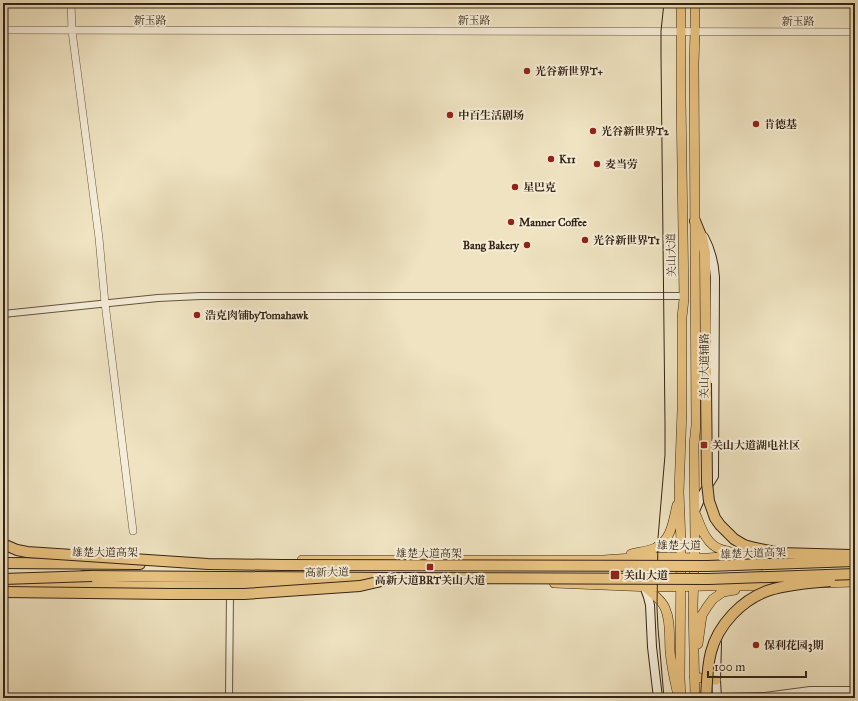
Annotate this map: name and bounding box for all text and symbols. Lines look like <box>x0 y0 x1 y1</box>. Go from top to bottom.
street label: 新玉路 <box>134 14 167 27</box>
street label: 新玉路 <box>458 14 491 27</box>
street label: 新玉路 <box>782 15 815 28</box>
place label: 光谷新世界T+ <box>535 65 604 78</box>
marker: 光谷新世界T+ <box>522 66 532 76</box>
place label: 中百生活剧场 <box>458 109 524 122</box>
marker: 中百生活剧场 <box>445 110 455 120</box>
place label: 肯德基 <box>764 118 797 131</box>
marker: 肯德基 <box>751 119 761 129</box>
place label: 光谷新世界T2 <box>601 125 670 138</box>
marker: 光谷新世界T2 <box>588 126 598 136</box>
place label: K11 <box>559 153 576 166</box>
marker: K11 <box>546 154 556 164</box>
place label: 麦当劳 <box>605 158 638 171</box>
marker: 麦当劳 <box>592 159 602 169</box>
place label: 星巴克 <box>523 181 556 194</box>
marker: 星巴克 <box>510 182 520 192</box>
place label: Manner Coffee <box>519 216 587 229</box>
marker: Manner Coffee <box>506 217 516 227</box>
street label: 关山大道 <box>665 233 678 277</box>
place label: 光谷新世界T1 <box>593 234 661 247</box>
marker: 光谷新世界T1 <box>580 235 590 245</box>
place label: Bang Bakery <box>463 239 520 253</box>
marker: Bang Bakery <box>522 240 532 250</box>
place label: 浩克肉铺byTomahawk <box>205 309 309 323</box>
marker: 浩克肉铺byTomahawk <box>192 310 202 320</box>
street label: 关山大道辅路 <box>698 333 711 399</box>
place label: 关山大道湖电社区 <box>712 439 800 452</box>
marker: 关山大道湖电社区 <box>699 440 709 450</box>
street label: 雄楚大道 <box>657 539 701 552</box>
street label: 雄楚大道高架 <box>72 546 138 559</box>
street label: 雄楚大道高架 <box>720 546 786 561</box>
street label: 雄楚大道高架 <box>396 547 462 560</box>
marker: 高新大道BRT关山大道 <box>425 562 435 572</box>
street label: 高新大道 <box>305 566 349 579</box>
marker: 关山大道 <box>609 569 621 581</box>
place label: 关山大道 <box>624 569 668 582</box>
place label: 高新大道BRT关山大道 <box>375 574 485 587</box>
place label: 保利花园3期 <box>764 639 823 653</box>
marker: 保利花园3期 <box>751 640 761 650</box>
scale bar <box>708 653 806 679</box>
text: 100 m <box>714 660 745 674</box>

